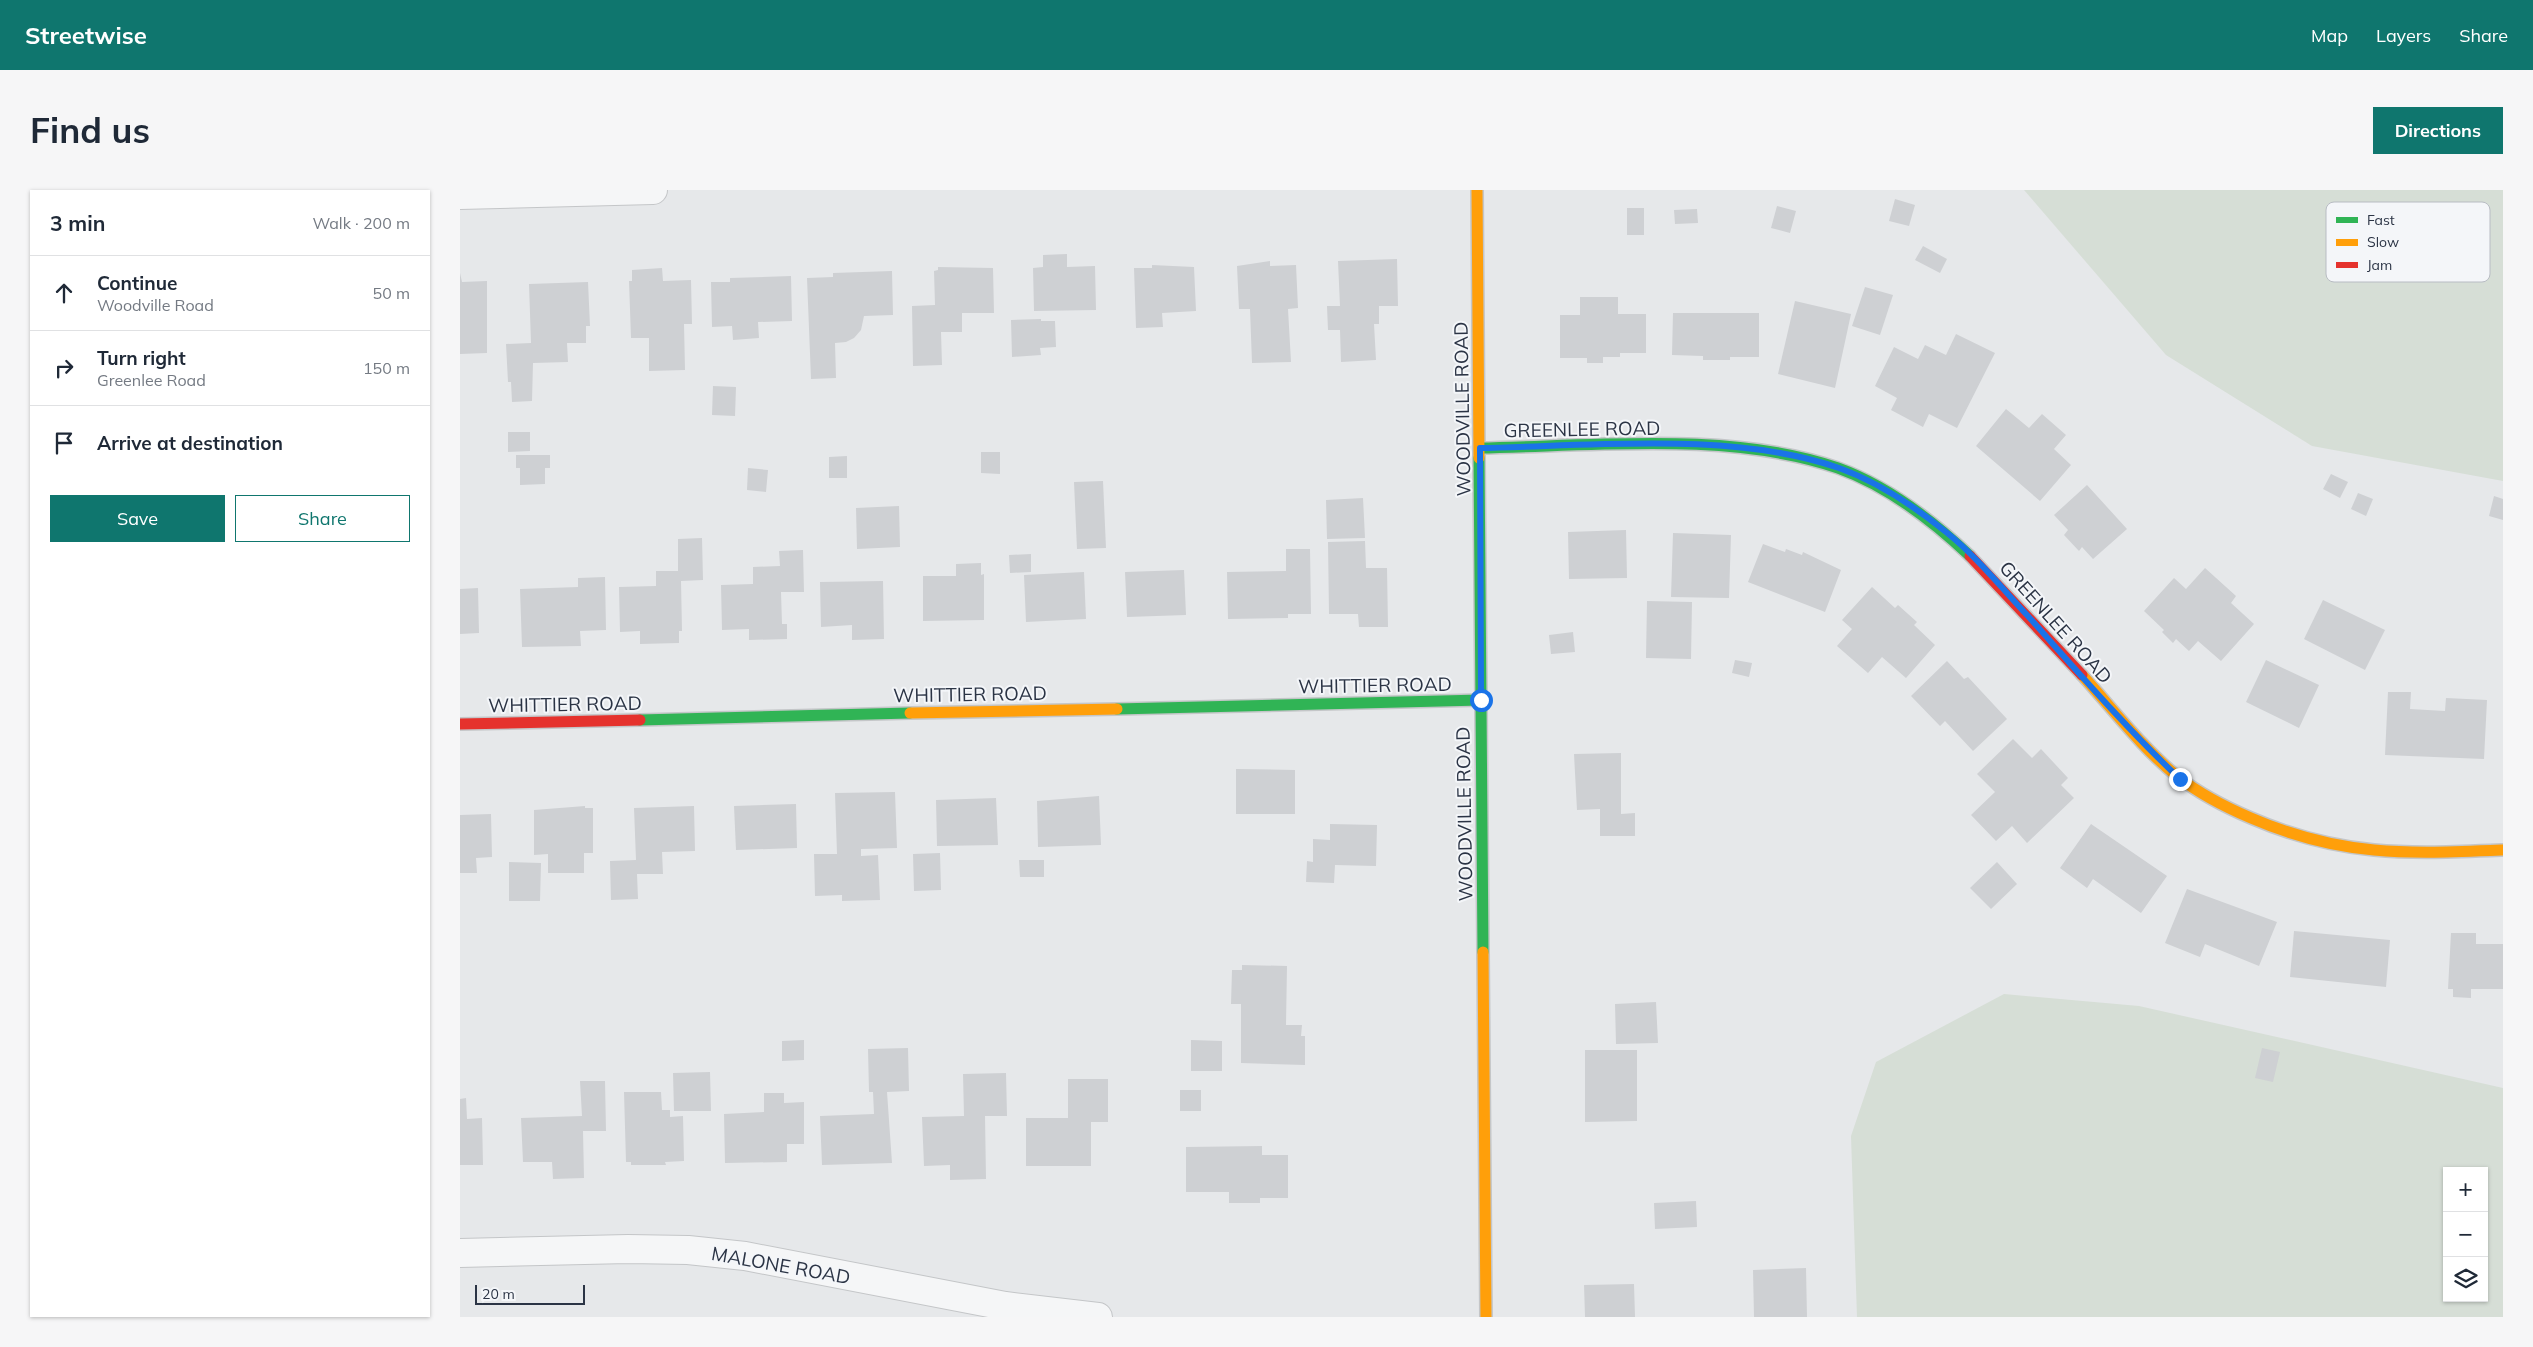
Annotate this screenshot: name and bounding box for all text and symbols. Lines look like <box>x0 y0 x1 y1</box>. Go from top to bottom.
text: Streetwise <box>25 20 147 50</box>
text: Map <box>2311 24 2348 47</box>
text: Layers <box>2376 24 2431 47</box>
text: Share <box>2459 24 2508 47</box>
button: Directions <box>2373 107 2503 154</box>
text: Find us <box>30 108 150 152</box>
legend <box>2326 202 2490 282</box>
text: 3 min <box>50 210 105 236</box>
text: Fast <box>2367 211 2395 229</box>
text: Walk · 200 m <box>312 213 410 233</box>
text: Slow <box>2367 233 2399 251</box>
text: Jam <box>2367 256 2392 274</box>
text: Continue <box>97 271 177 295</box>
icon: ahead <box>50 279 78 307</box>
text: 50 m <box>373 283 410 303</box>
text: Woodville Road <box>97 295 214 315</box>
street label: WOODVILLE ROAD <box>1448 321 1476 497</box>
text: Turn right <box>97 346 186 370</box>
icon: right <box>50 354 78 382</box>
text: 150 m <box>363 358 410 378</box>
text: Greenlee Road <box>97 370 206 390</box>
street label: GREENLEE ROAD <box>1503 416 1661 442</box>
icon: arrive <box>50 429 78 457</box>
text: Arrive at destination <box>97 431 283 455</box>
button: Save <box>50 495 225 542</box>
button: Share <box>235 495 410 542</box>
street label: GREENLEE ROAD <box>1995 556 2117 688</box>
street label: WHITTIER ROAD <box>1298 672 1452 698</box>
street label: WHITTIER ROAD <box>893 681 1047 707</box>
route start <box>1470 689 1493 712</box>
street label: WHITTIER ROAD <box>488 691 642 717</box>
street label: WOODVILLE ROAD <box>1450 726 1478 902</box>
route end <box>2169 768 2192 791</box>
map controls <box>2443 1167 2488 1302</box>
button: + <box>2443 1167 2488 1212</box>
button: − <box>2443 1212 2488 1257</box>
street label: MALONE ROAD <box>710 1241 852 1289</box>
button: layers <box>2443 1257 2488 1302</box>
scale bar <box>475 1282 585 1305</box>
text: 20 m <box>482 1285 515 1303</box>

